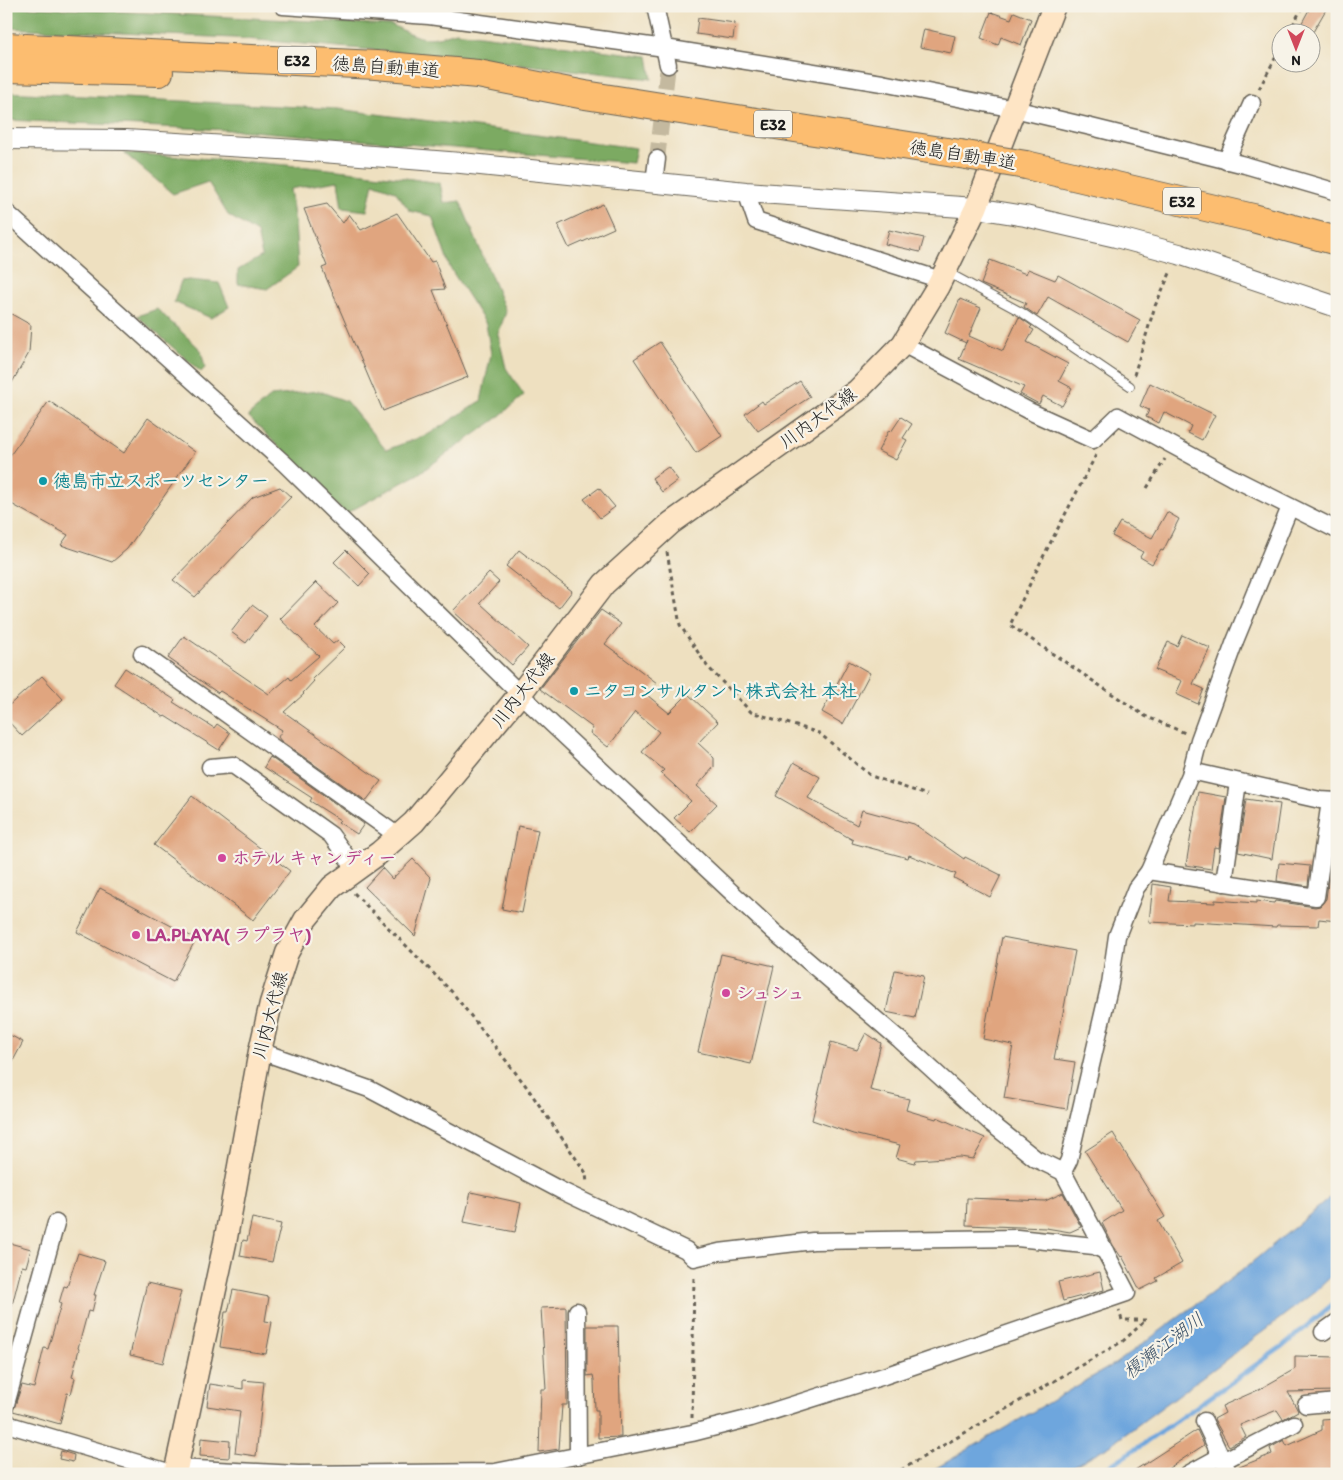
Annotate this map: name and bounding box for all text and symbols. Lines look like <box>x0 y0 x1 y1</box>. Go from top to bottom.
north arrow <box>1270 22 1320 72</box>
road number: E32 <box>278 46 316 74</box>
street label: 徳島自動車道 <box>331 52 441 82</box>
text: N <box>1291 52 1301 69</box>
road number: E32 <box>754 110 792 138</box>
street label: 徳島自動車道 <box>908 136 1018 174</box>
road number: E32 <box>1163 188 1201 215</box>
street label: 川内大代線 <box>775 383 861 453</box>
place label: 徳島市立スポーツセンター <box>53 470 269 492</box>
marker: 徳島市立スポーツセンター <box>37 475 49 487</box>
street label: 川内大代線 <box>487 648 559 732</box>
place label: ニタコンサルタント株式会社 本社 <box>584 680 857 702</box>
marker: ニタコンサルタント株式会社 本社 <box>568 685 580 697</box>
place label: ホテル キャンディー <box>232 847 396 869</box>
marker: ホテル キャンディー <box>216 852 228 864</box>
place label: LA.PLAYA( ラプラヤ) <box>146 924 312 946</box>
marker: LA.PLAYA( ラプラヤ) <box>130 929 142 941</box>
street label: 川内大代線 <box>248 969 292 1061</box>
place label: シュシュ <box>736 982 805 1004</box>
marker: シュシュ <box>720 987 732 999</box>
water label: 榎瀬江湖川 <box>1118 1308 1208 1383</box>

